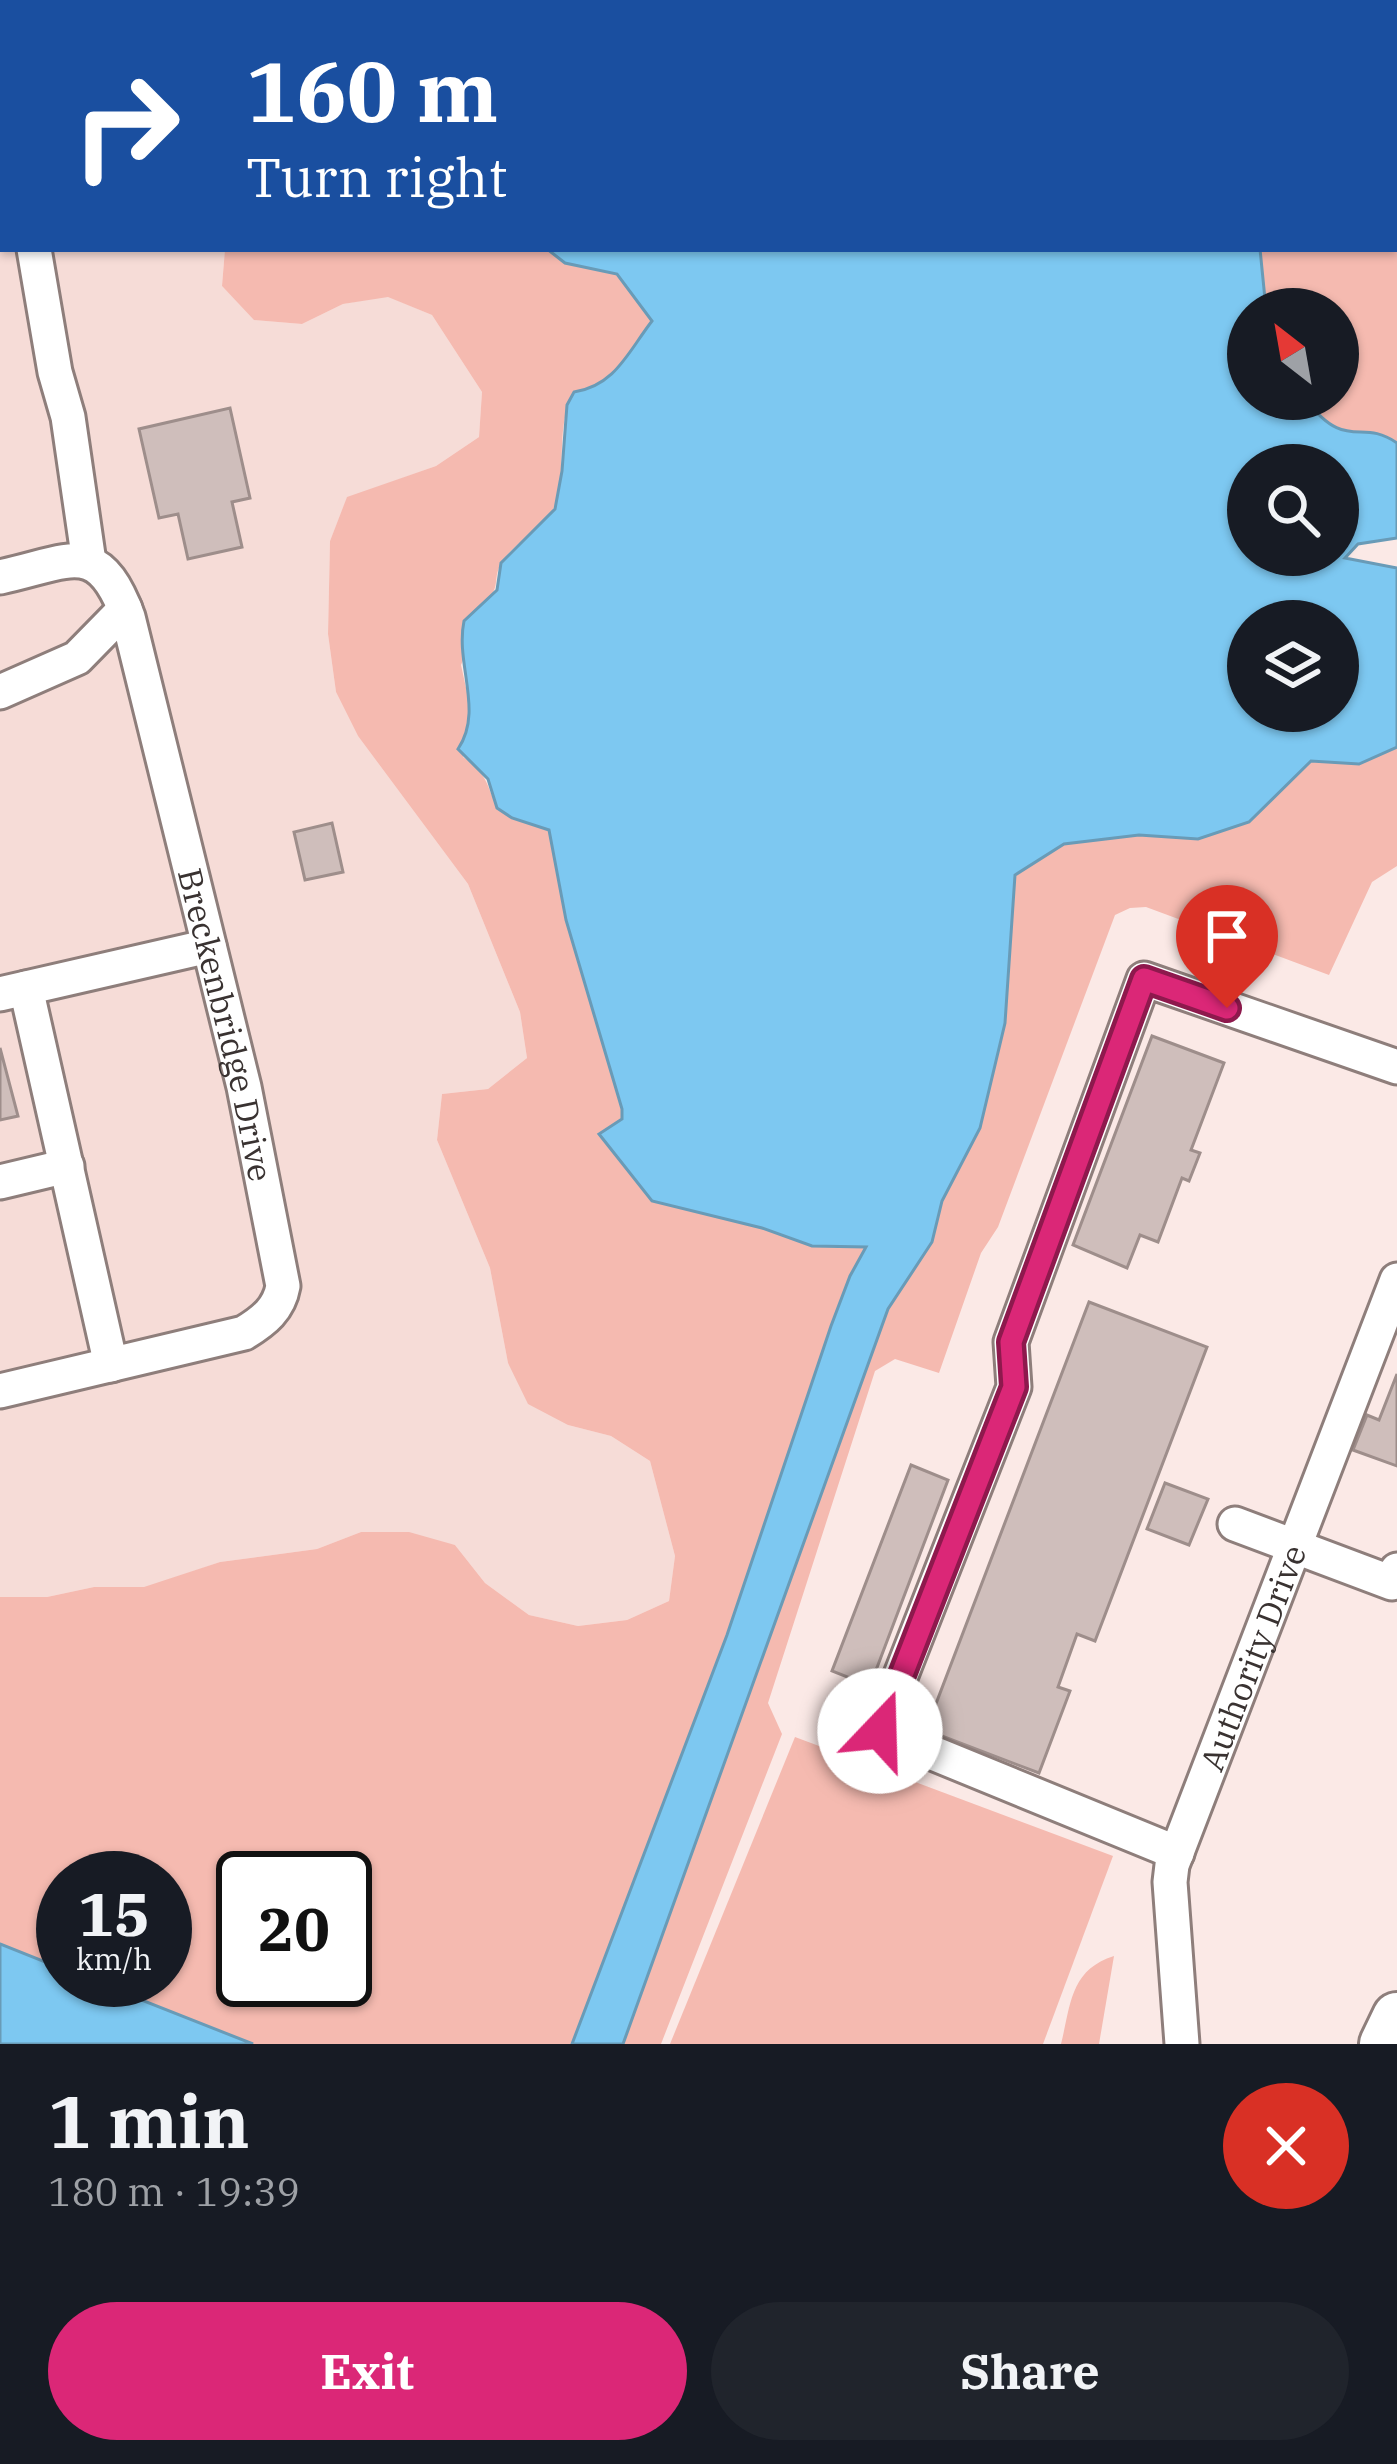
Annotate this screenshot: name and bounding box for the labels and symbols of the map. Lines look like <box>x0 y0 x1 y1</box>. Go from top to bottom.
north arrow <box>1227 288 1359 420</box>
street label: Breckenbridge Drive <box>169 864 283 1185</box>
pin <box>1176 885 1278 1008</box>
street label: Authority Drive <box>1189 1538 1315 1776</box>
position arrow <box>817 1668 943 1794</box>
speed limit sign: 20 <box>216 1851 372 2007</box>

